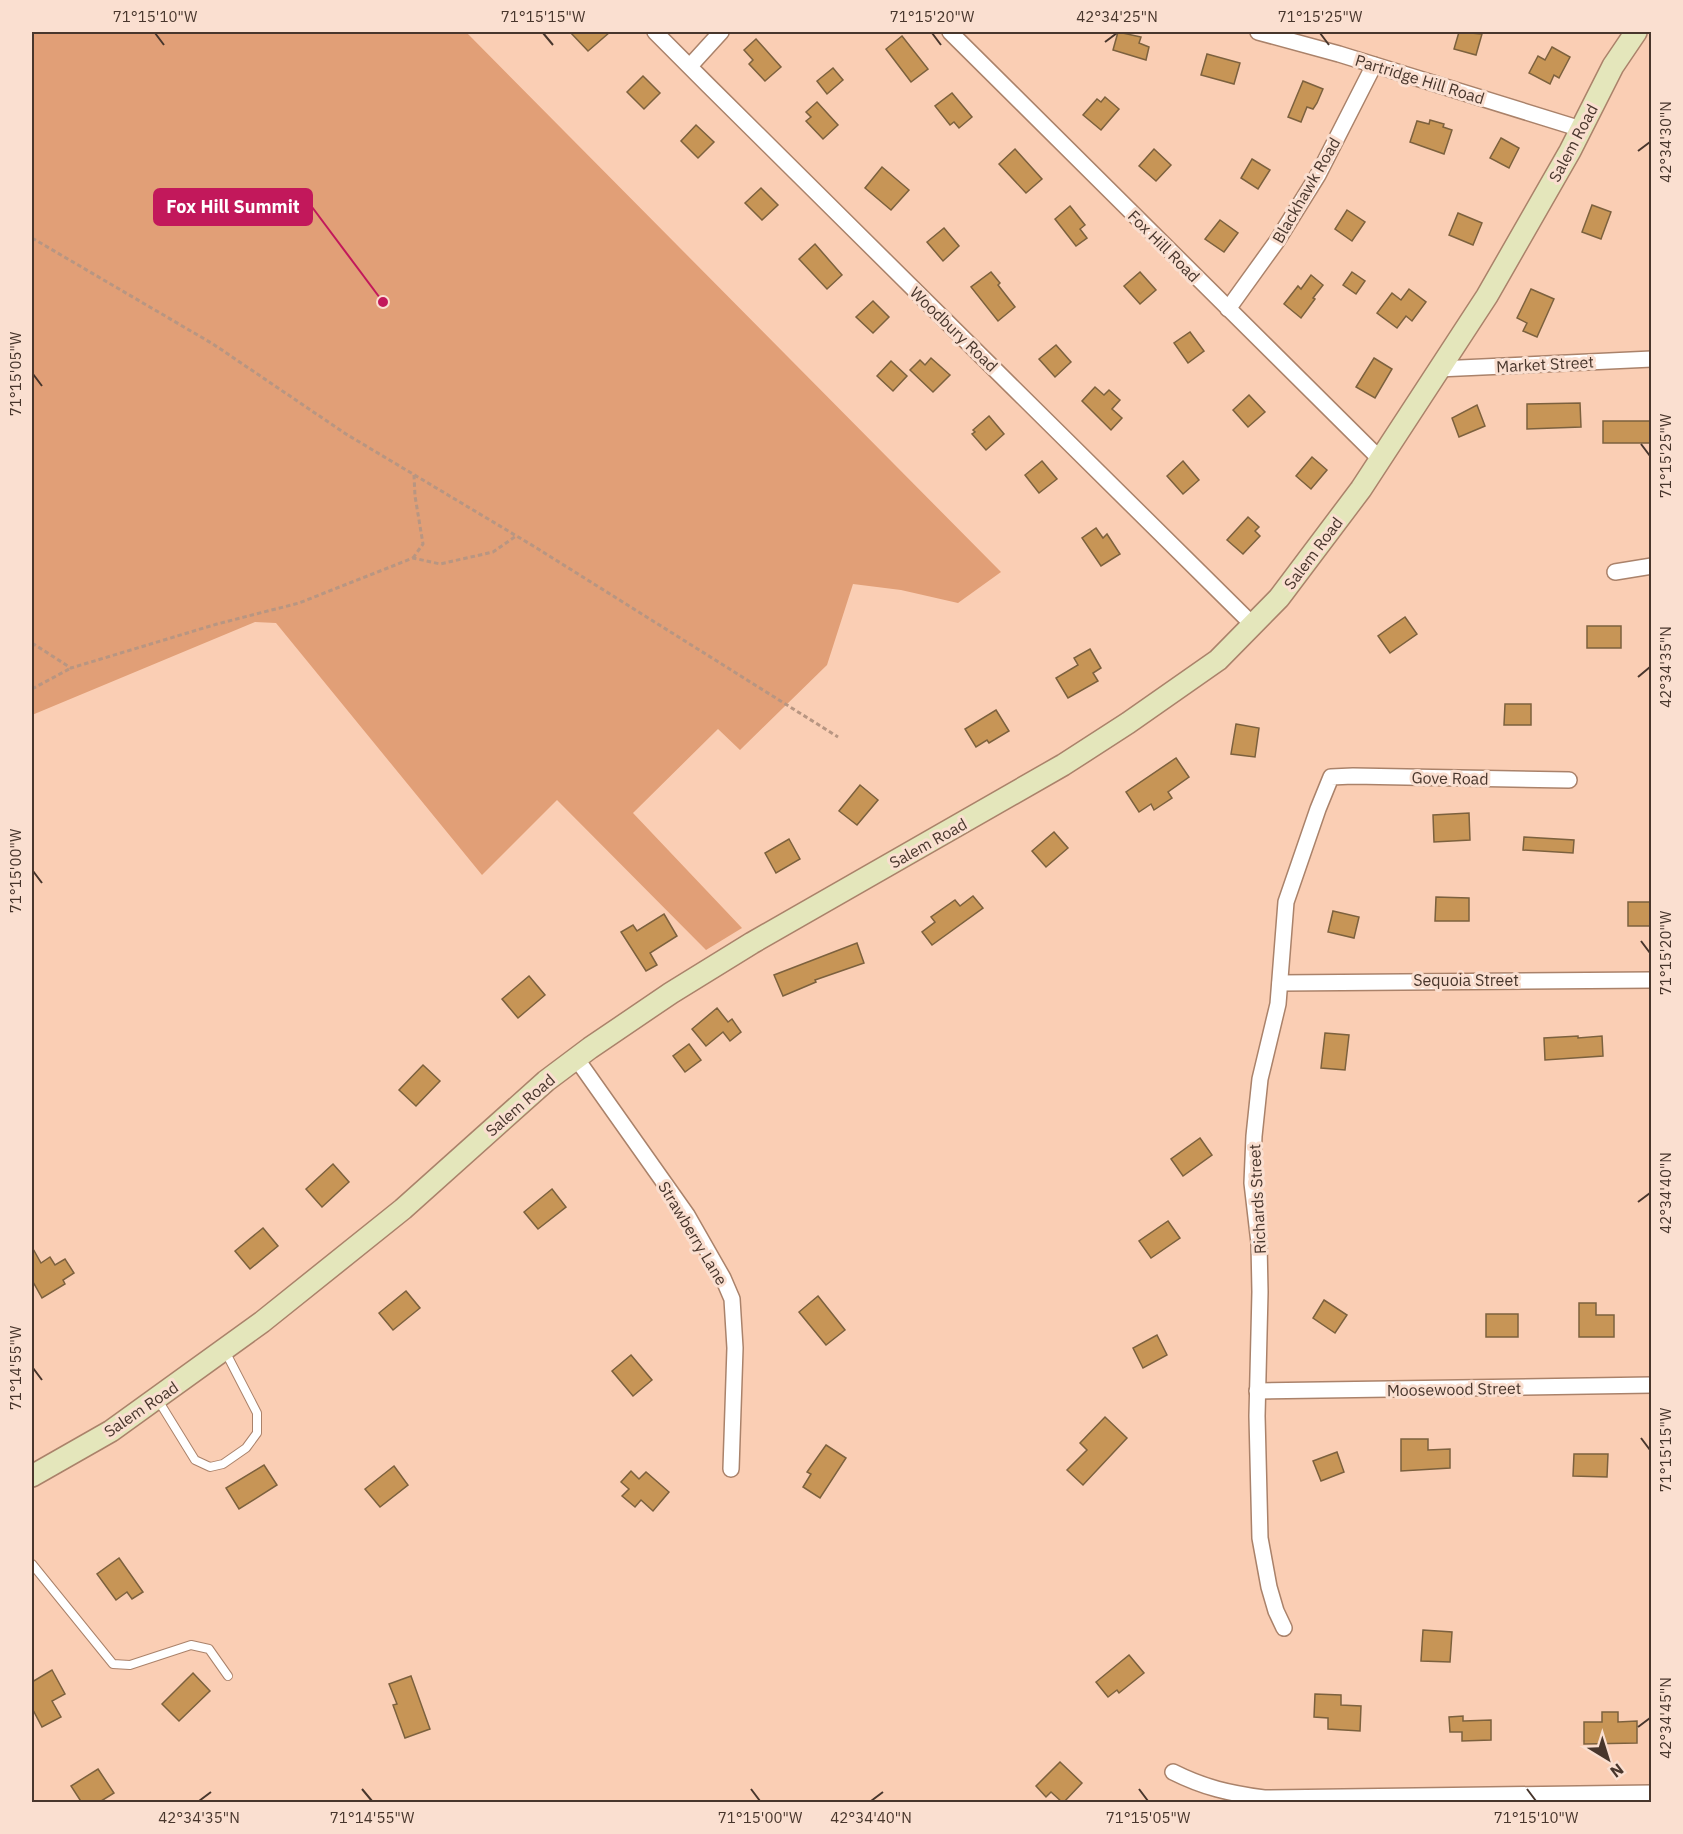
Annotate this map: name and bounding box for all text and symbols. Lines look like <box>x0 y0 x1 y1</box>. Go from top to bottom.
text: 71°15'10"W <box>113 7 198 26</box>
text: 71°15'15"W <box>501 7 586 26</box>
text: 71°15'20"W <box>890 7 975 26</box>
text: 42°34'25"N <box>1076 7 1158 26</box>
text: 71°15'25"W <box>1278 7 1363 26</box>
street label: Partridge Hill Road <box>1353 50 1487 108</box>
street label: Salem Road <box>1544 101 1602 185</box>
text: 42°34'30"N <box>1656 101 1675 183</box>
street label: Blackhawk Road <box>1268 134 1344 246</box>
callout: Fox Hill Summit <box>154 189 312 225</box>
text: Fox Hill Summit <box>166 195 300 218</box>
street label: Fox Hill Road <box>1124 206 1204 286</box>
street label: Woodbury Road <box>906 282 1002 376</box>
text: 71°15'05"W <box>6 331 25 416</box>
street label: Market Street <box>1496 351 1594 377</box>
text: 71°15'25"W <box>1656 413 1675 498</box>
street label: Salem Road <box>1279 513 1347 593</box>
text: 42°34'35"N <box>1656 626 1675 708</box>
street label: Gove Road <box>1411 767 1489 789</box>
street label: Salem Road <box>886 814 970 872</box>
text: 71°15'00"W <box>6 828 25 913</box>
text: 71°15'20"W <box>1656 910 1675 995</box>
street label: Sequoia Street <box>1413 970 1519 990</box>
street label: Salem Road <box>481 1069 559 1141</box>
street label: Richards Street <box>1244 1143 1270 1255</box>
text: 42°34'40"N <box>1656 1152 1675 1234</box>
street label: Strawberry Lane <box>654 1177 732 1289</box>
text: 71°14'55"W <box>6 1325 25 1410</box>
street label: Salem Road <box>100 1377 182 1441</box>
street label: Moosewood Street <box>1387 1378 1521 1400</box>
text: 71°15'15"W <box>1656 1407 1675 1492</box>
text: 42°34'45"N <box>1656 1677 1675 1759</box>
north arrow <box>1578 1729 1638 1789</box>
text: N <box>1607 1759 1628 1782</box>
text: 42°34'35"N <box>158 1808 240 1827</box>
text: 71°14'55"W <box>330 1808 415 1827</box>
text: 71°15'00"W <box>718 1808 803 1827</box>
text: 42°34'40"N <box>830 1808 912 1827</box>
text: 71°15'05"W <box>1106 1808 1191 1827</box>
text: 71°15'10"W <box>1494 1808 1579 1827</box>

